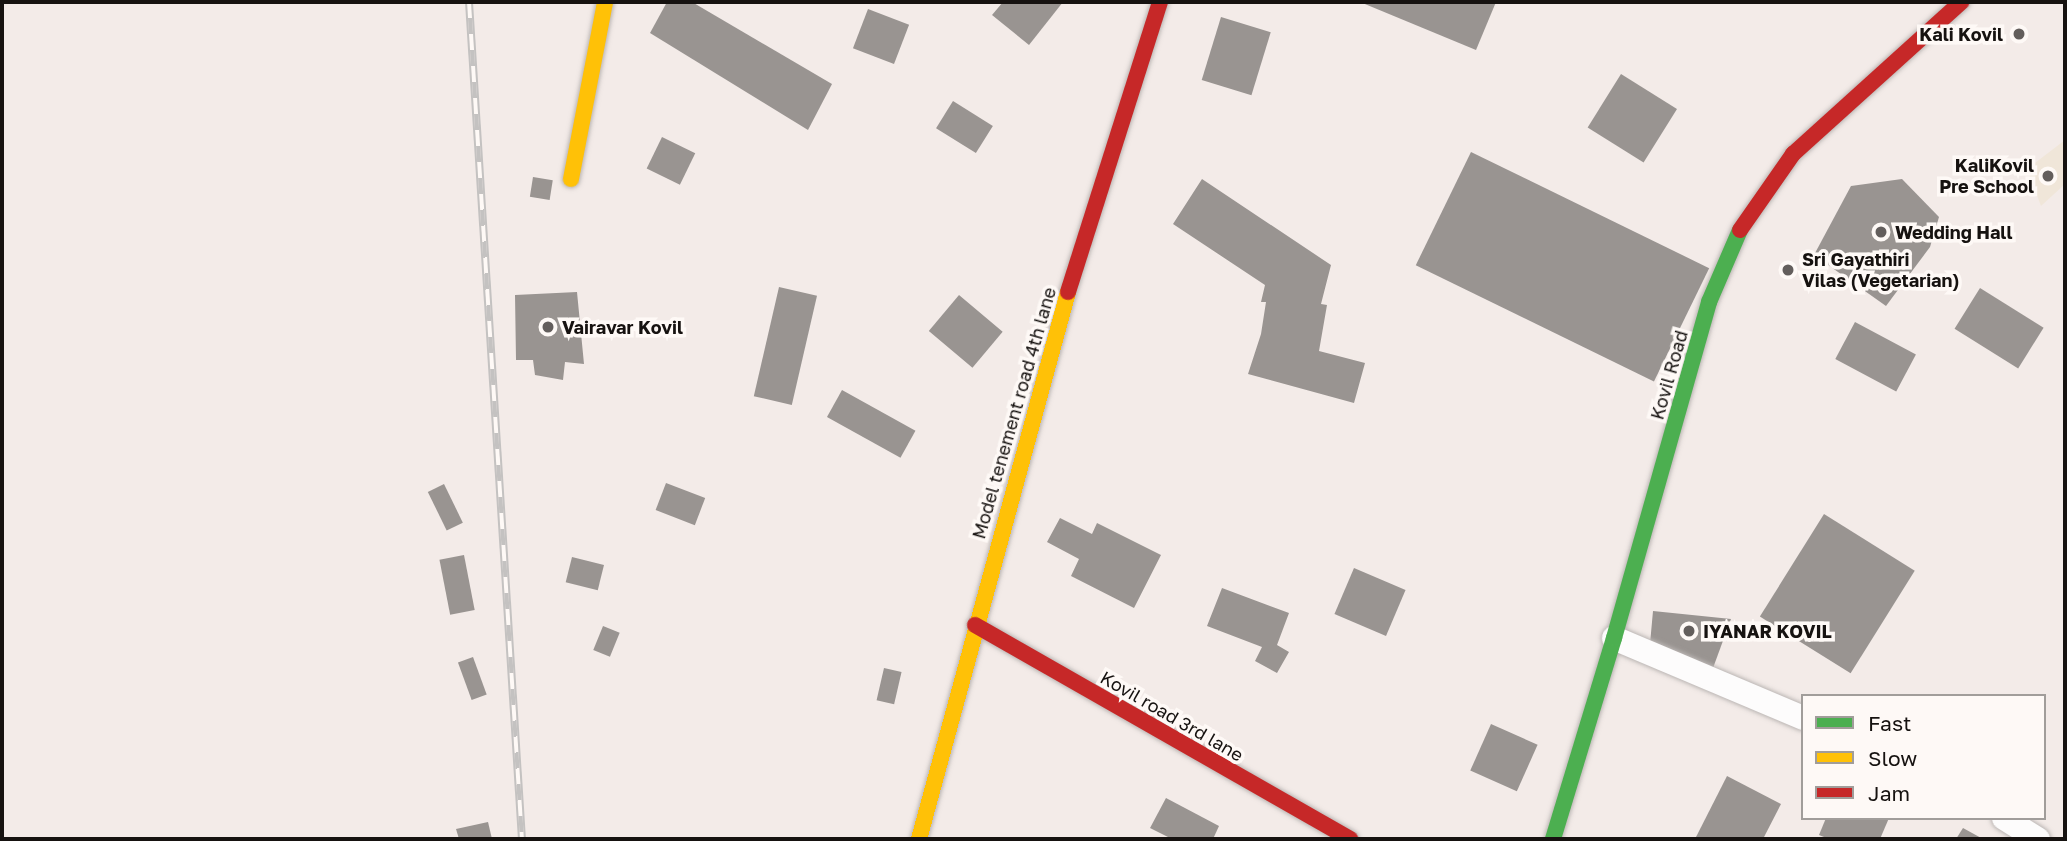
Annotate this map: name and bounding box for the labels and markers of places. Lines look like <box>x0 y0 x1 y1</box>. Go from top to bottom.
place label: Kali Kovil <box>1919 23 2003 45</box>
marker: Kali Kovil <box>2009 24 2029 44</box>
place label: KaliKovil Pre School <box>1939 155 2034 198</box>
marker: KaliKovil Pre School <box>2040 168 2056 184</box>
place label: Wedding Hall <box>1895 221 2012 243</box>
marker: Wedding Hall <box>1873 224 1889 240</box>
place label: Sri Gayathiri Vilas (Vegetarian) <box>1802 249 1959 292</box>
marker: Sri Gayathiri Vilas (Vegetarian) <box>1780 262 1796 278</box>
place label: Vairavar Kovil <box>562 316 683 338</box>
marker: Vairavar Kovil <box>540 319 556 335</box>
place label: IYANAR KOVIL <box>1703 620 1832 642</box>
marker: IYANAR KOVIL <box>1681 623 1697 639</box>

